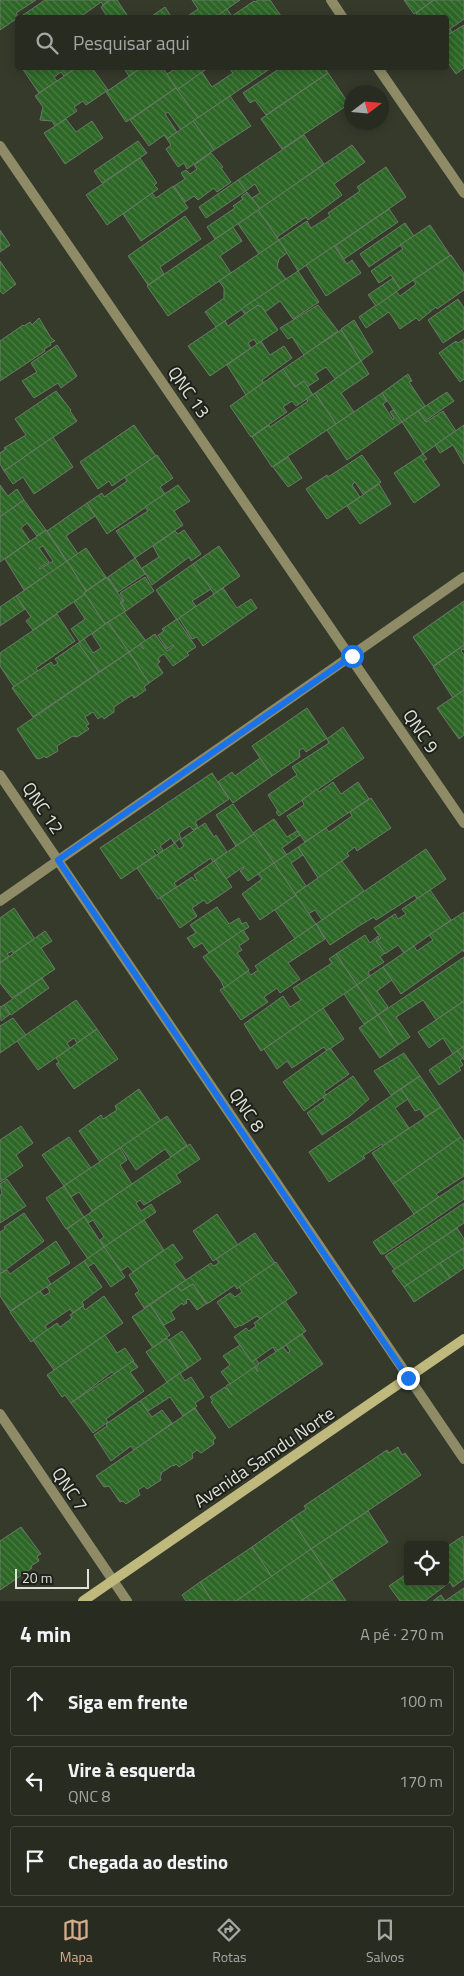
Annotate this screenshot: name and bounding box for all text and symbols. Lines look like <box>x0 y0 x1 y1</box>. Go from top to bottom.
search box <box>15 15 449 70</box>
text: Pesquisar aqui <box>73 28 190 57</box>
icon: search <box>33 29 61 57</box>
north arrow <box>344 85 389 130</box>
street label: QNC 13 <box>161 361 217 423</box>
route start <box>341 645 364 668</box>
street label: QNC 9 <box>396 704 446 758</box>
street label: QNC 12 <box>16 776 70 840</box>
street label: QNC 8 <box>222 1083 272 1137</box>
route end <box>397 1367 420 1390</box>
street label: Avenida Samdu Norte <box>188 1400 340 1514</box>
street label: QNC 7 <box>45 1462 95 1516</box>
map controls <box>404 1541 449 1586</box>
button: locate <box>404 1541 449 1586</box>
scale bar <box>15 1566 89 1589</box>
text: 20 m <box>22 1567 52 1588</box>
text: 4 min <box>20 1618 71 1650</box>
text: A pé · 270 m <box>360 1622 444 1646</box>
icon: ahead <box>21 1687 49 1715</box>
text: Siga em frente <box>68 1687 188 1716</box>
text: 100 m <box>399 1689 443 1713</box>
text: Vire à esquerda <box>68 1755 196 1784</box>
icon: left <box>21 1767 49 1795</box>
text: 170 m <box>399 1769 443 1793</box>
text: QNC 8 <box>68 1784 111 1808</box>
icon: arrive <box>21 1847 49 1875</box>
text: Chegada ao destino <box>68 1847 228 1876</box>
tab: Mapa <box>60 1916 93 1967</box>
tab: Rotas <box>212 1916 247 1967</box>
tab: Salvos <box>366 1916 404 1967</box>

